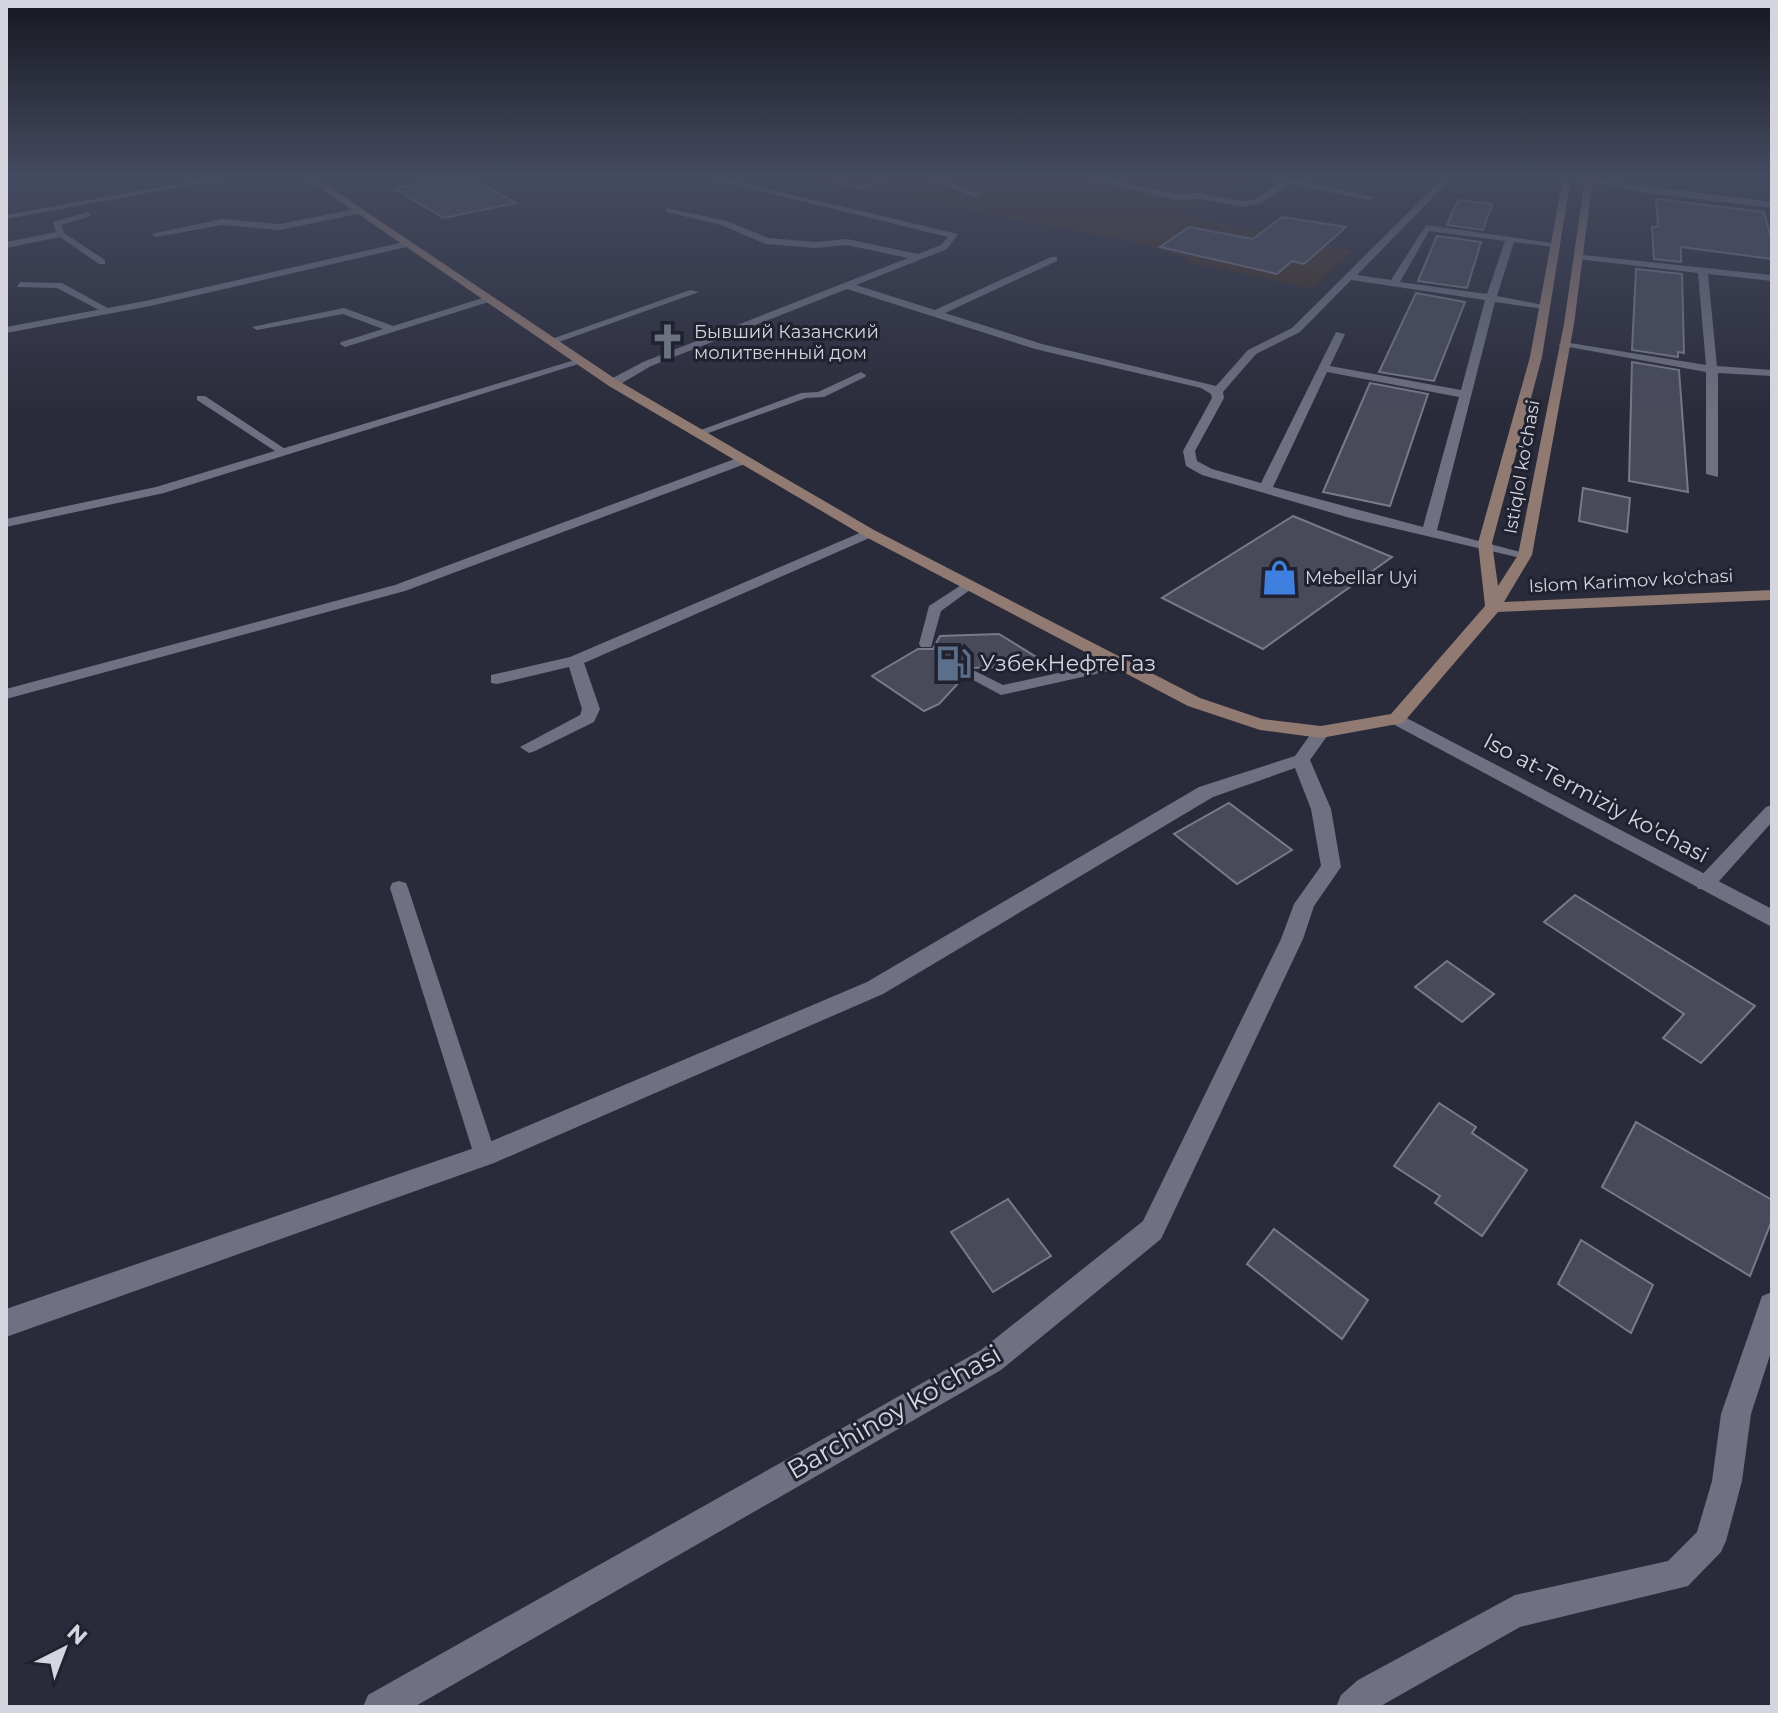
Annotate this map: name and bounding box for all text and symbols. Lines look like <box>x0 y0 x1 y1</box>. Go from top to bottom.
place label: Бывший Казанский молитвенный дом <box>694 321 879 364</box>
church icon: Бывший Казанский молитвенный дом <box>649 323 687 361</box>
street label: Istiqlol ko'chasi <box>1499 398 1545 536</box>
shop icon: Mebellar Uyi <box>1260 559 1298 597</box>
street label: Islom Karimov ko'chasi <box>1528 565 1734 597</box>
place label: Mebellar Uyi <box>1305 567 1417 589</box>
fuel station icon: УзбекНефтеГаз <box>935 644 973 682</box>
place label: УзбекНефтеГаз <box>980 650 1156 677</box>
street label: Iso at-Termiziy ko'chasi <box>1479 727 1713 869</box>
street label: Barchinoy ko'chasi <box>782 1338 1006 1486</box>
north arrow <box>24 1609 104 1689</box>
text: N <box>61 1619 93 1650</box>

